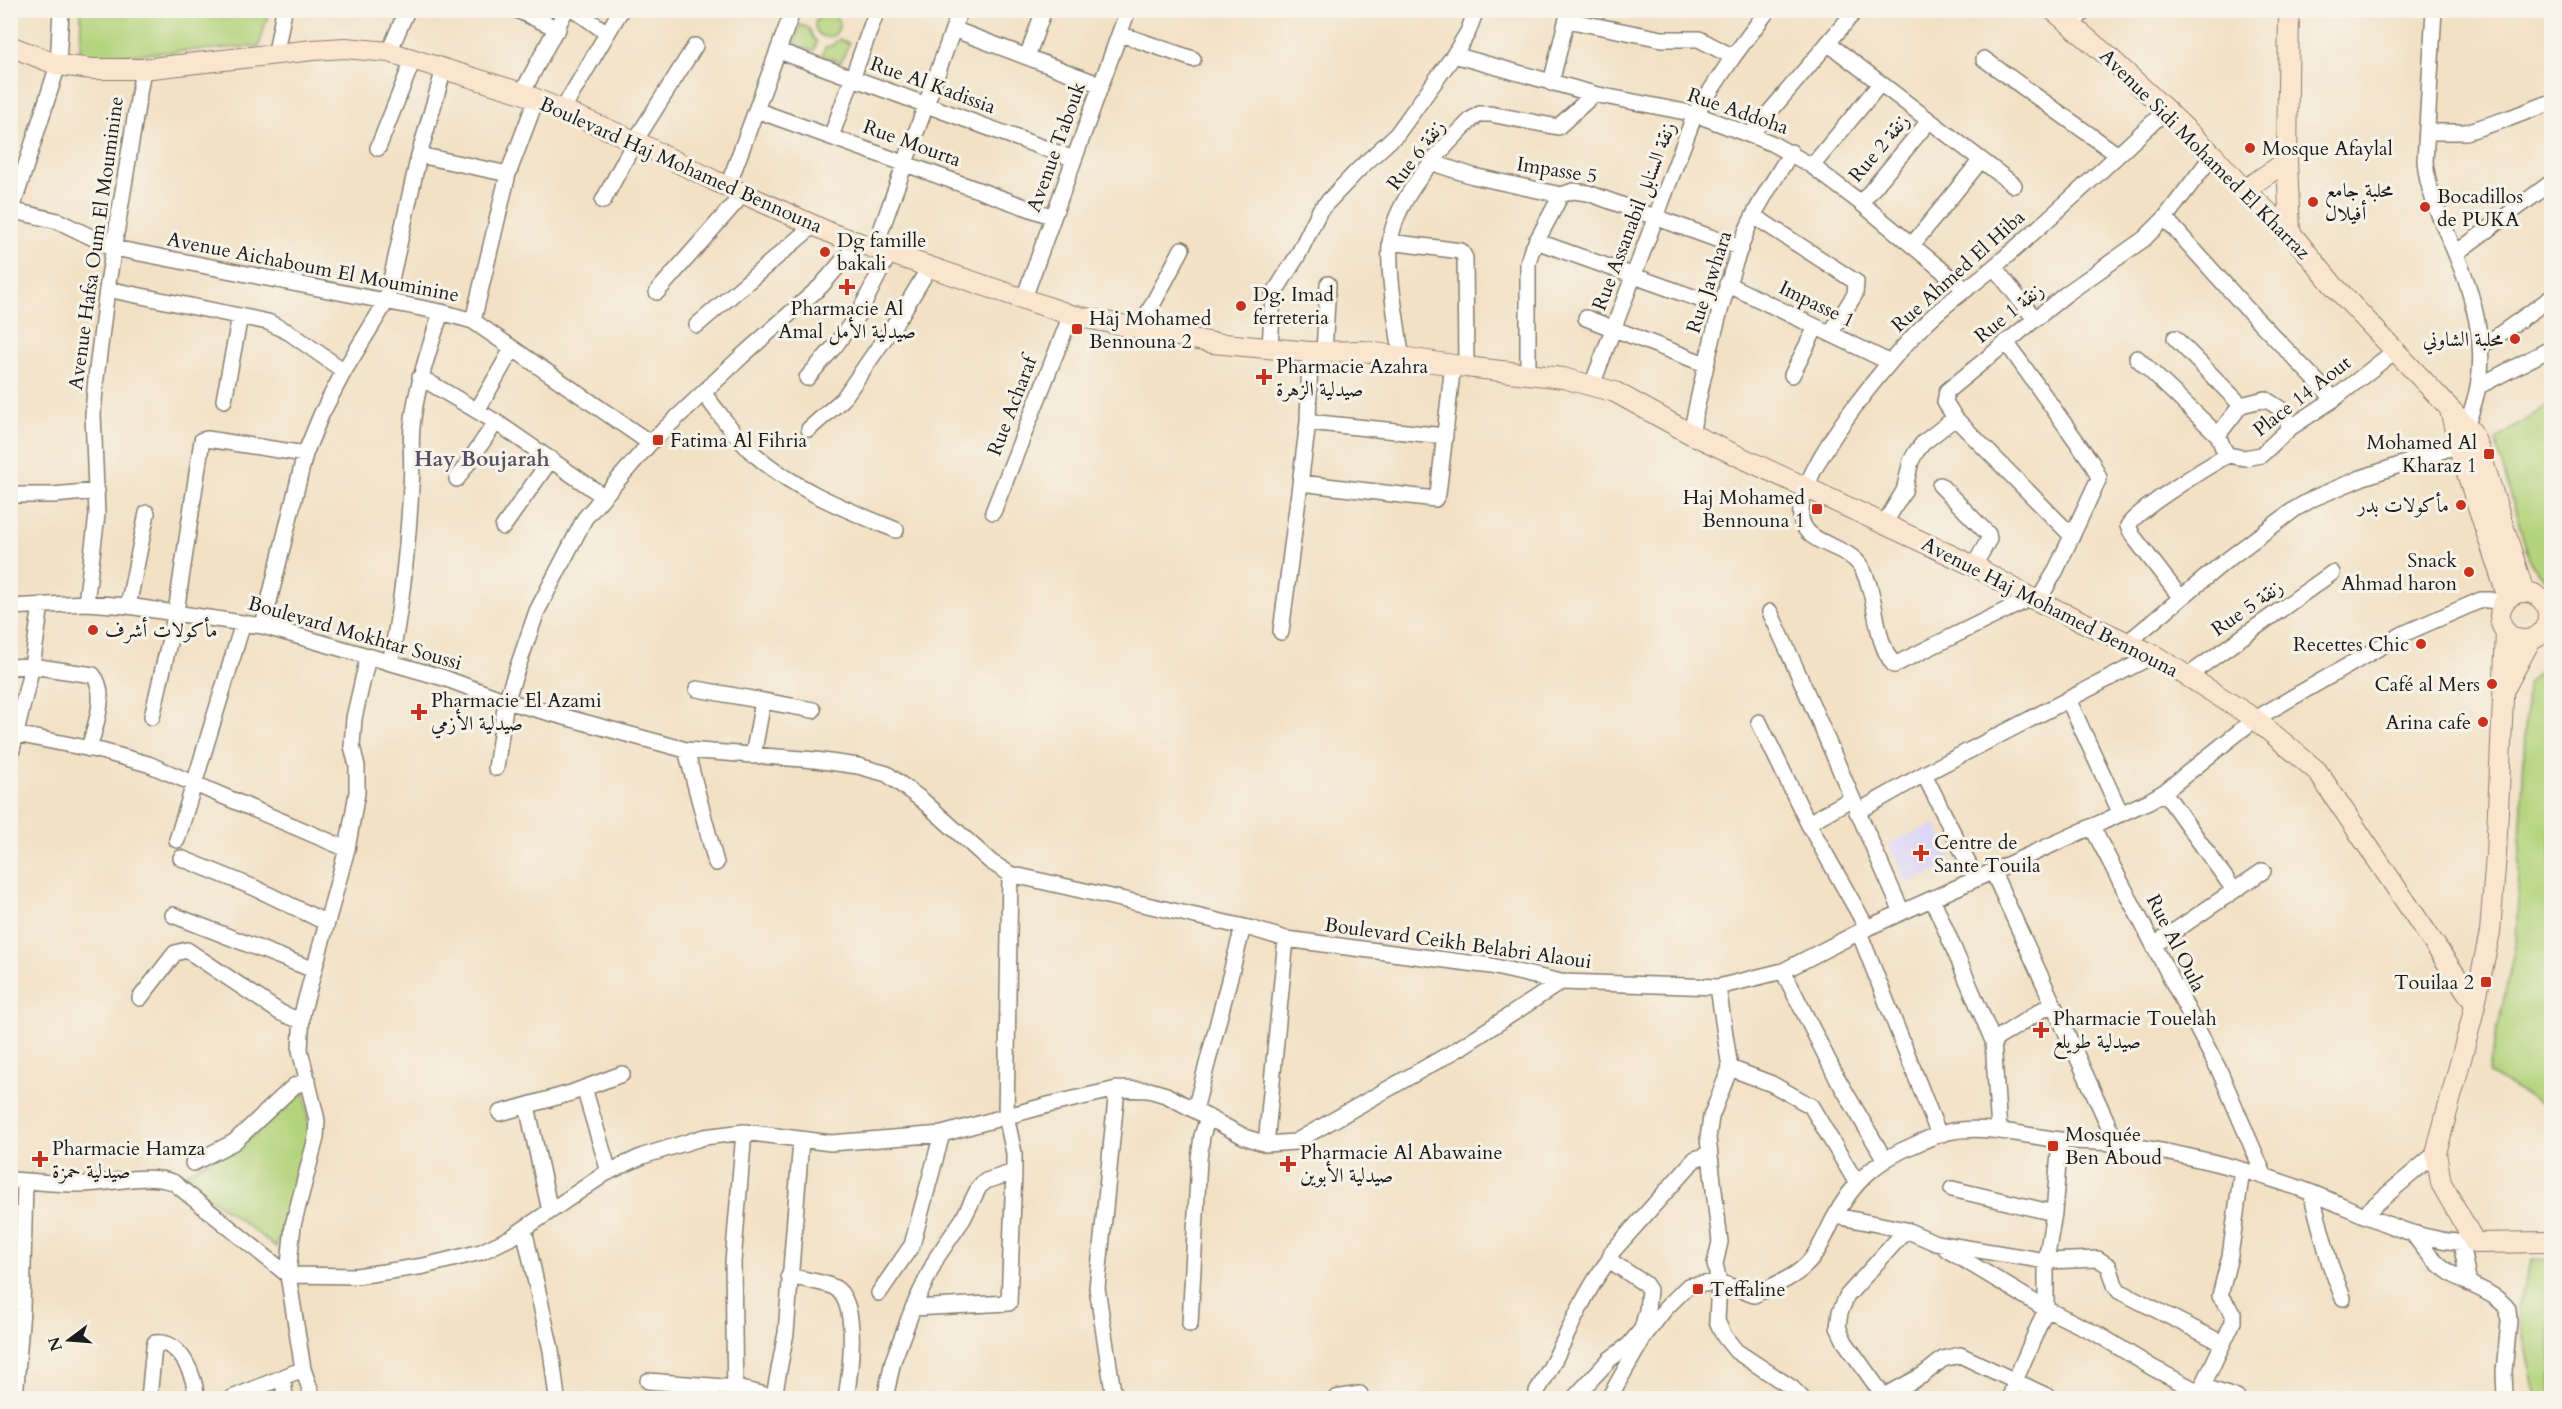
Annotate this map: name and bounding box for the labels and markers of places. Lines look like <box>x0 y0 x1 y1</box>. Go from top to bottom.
place label: Mosque Afaylal <box>2262 135 2393 162</box>
marker: Mosque Afaylal <box>2243 141 2257 155</box>
place label: محلبة جامع أفيلال <box>2325 177 2393 227</box>
place label: Bocadillos de PUKA <box>2437 183 2523 233</box>
marker: محلبة جامع أفيلال <box>2306 195 2320 209</box>
marker: Bocadillos de PUKA <box>2418 200 2432 214</box>
place label: Dg famille bakali <box>837 227 926 277</box>
marker: Dg famille bakali <box>818 245 832 259</box>
marker: Pharmacie Al Amal صيدلية الأمل <box>840 280 854 294</box>
place label: Dg. Imad ferreteria <box>1253 281 1334 331</box>
place label: Pharmacie Al Amal صيدلية الأمل <box>778 295 916 346</box>
marker: Dg. Imad ferreteria <box>1234 299 1248 313</box>
place label: Haj Mohamed Bennouna 2 <box>1089 305 1212 355</box>
marker: Haj Mohamed Bennouna 2 <box>1070 322 1084 336</box>
place label: محلبة الشاوني <box>2423 326 2503 355</box>
marker: محلبة الشاوني <box>2508 332 2522 346</box>
place label: Pharmacie Azahra صيدلية الزهرة <box>1276 353 1429 403</box>
marker: Pharmacie Azahra صيدلية الزهرة <box>1257 370 1271 384</box>
place label: Fatima Al Fihria <box>670 427 808 454</box>
place label: Mohamed Al Kharaz 1 <box>2366 429 2477 479</box>
marker: Fatima Al Fihria <box>651 433 665 447</box>
marker: Mohamed Al Kharaz 1 <box>2482 447 2496 461</box>
place label: Haj Mohamed Bennouna 1 <box>1683 484 1805 534</box>
place label: مأكولات بدر <box>2356 491 2449 519</box>
marker: مأكولات بدر <box>2454 498 2468 512</box>
marker: Haj Mohamed Bennouna 1 <box>1810 502 1824 516</box>
place label: Snack Ahmad haron <box>2341 547 2458 597</box>
marker: Snack Ahmad haron <box>2462 565 2476 579</box>
place label: مأكولات أشرف <box>105 616 218 644</box>
marker: مأكولات أشرف <box>86 623 100 637</box>
place label: Recettes Chic <box>2293 631 2409 658</box>
marker: Recettes Chic <box>2414 637 2428 651</box>
place label: Café al Mers <box>2375 671 2480 698</box>
marker: Café al Mers <box>2485 677 2499 691</box>
place label: Pharmacie El Azami صيدلية الأزمي <box>431 687 602 739</box>
marker: Pharmacie El Azami صيدلية الأزمي <box>412 705 426 719</box>
place label: Arina cafe <box>2386 709 2471 736</box>
marker: Arina cafe <box>2476 715 2490 729</box>
place label: Centre de Sante Touila <box>1934 829 2041 879</box>
marker: Centre de Sante Touila <box>1912 844 1930 862</box>
place label: Touilaa 2 <box>2394 969 2474 996</box>
marker: Touilaa 2 <box>2479 975 2493 989</box>
place label: Pharmacie Touelah صيدلية طويلع <box>2053 1005 2217 1059</box>
marker: Pharmacie Touelah صيدلية طويلع <box>2034 1023 2048 1037</box>
place label: Mosquée Ben Aboud <box>2065 1121 2162 1171</box>
place label: Pharmacie Hamza صيدلية حمزة <box>52 1135 206 1185</box>
place label: Pharmacie Al Abawaine صيدلية الأبوين <box>1300 1139 1503 1189</box>
marker: Mosquée Ben Aboud <box>2046 1139 2060 1153</box>
marker: Pharmacie Hamza صيدلية حمزة <box>33 1152 47 1166</box>
marker: Pharmacie Al Abawaine صيدلية الأبوين <box>1281 1157 1295 1171</box>
place label: Teffaline <box>1710 1276 1786 1303</box>
marker: Teffaline <box>1691 1282 1705 1296</box>

